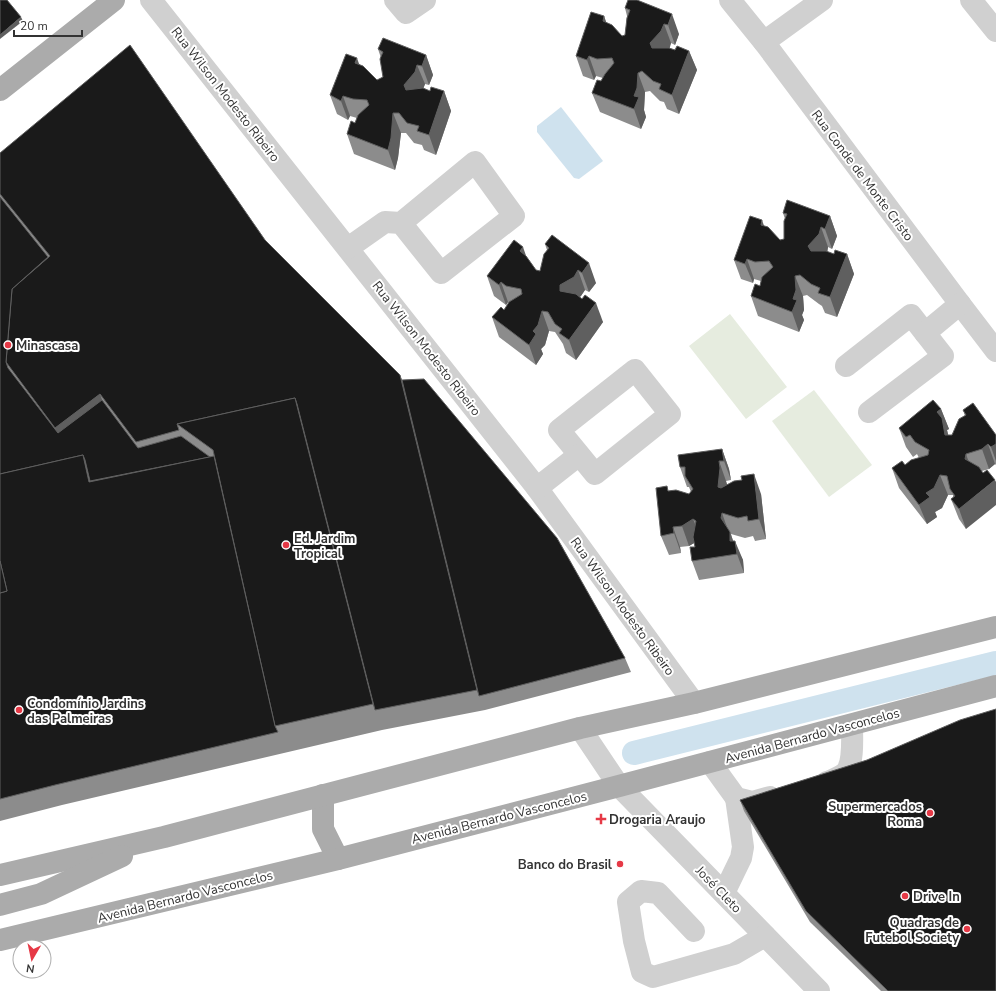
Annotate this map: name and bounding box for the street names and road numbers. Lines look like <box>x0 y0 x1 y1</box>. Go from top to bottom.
street label: Rua Wilson Modesto Ribeiro <box>167 23 284 166</box>
street label: Rua Conde de Monte Cristo <box>807 106 917 245</box>
street label: Rua Wilson Modesto Ribeiro <box>368 277 485 420</box>
street label: Rua Wilson Modesto Ribeiro <box>566 534 678 679</box>
street label: Avenida Bernardo Vasconcelos <box>723 704 902 768</box>
street label: Avenida Bernardo Vasconcelos <box>410 787 589 848</box>
street label: José Cleto <box>691 861 745 917</box>
street label: Avenida Bernardo Vasconcelos <box>96 866 275 927</box>

